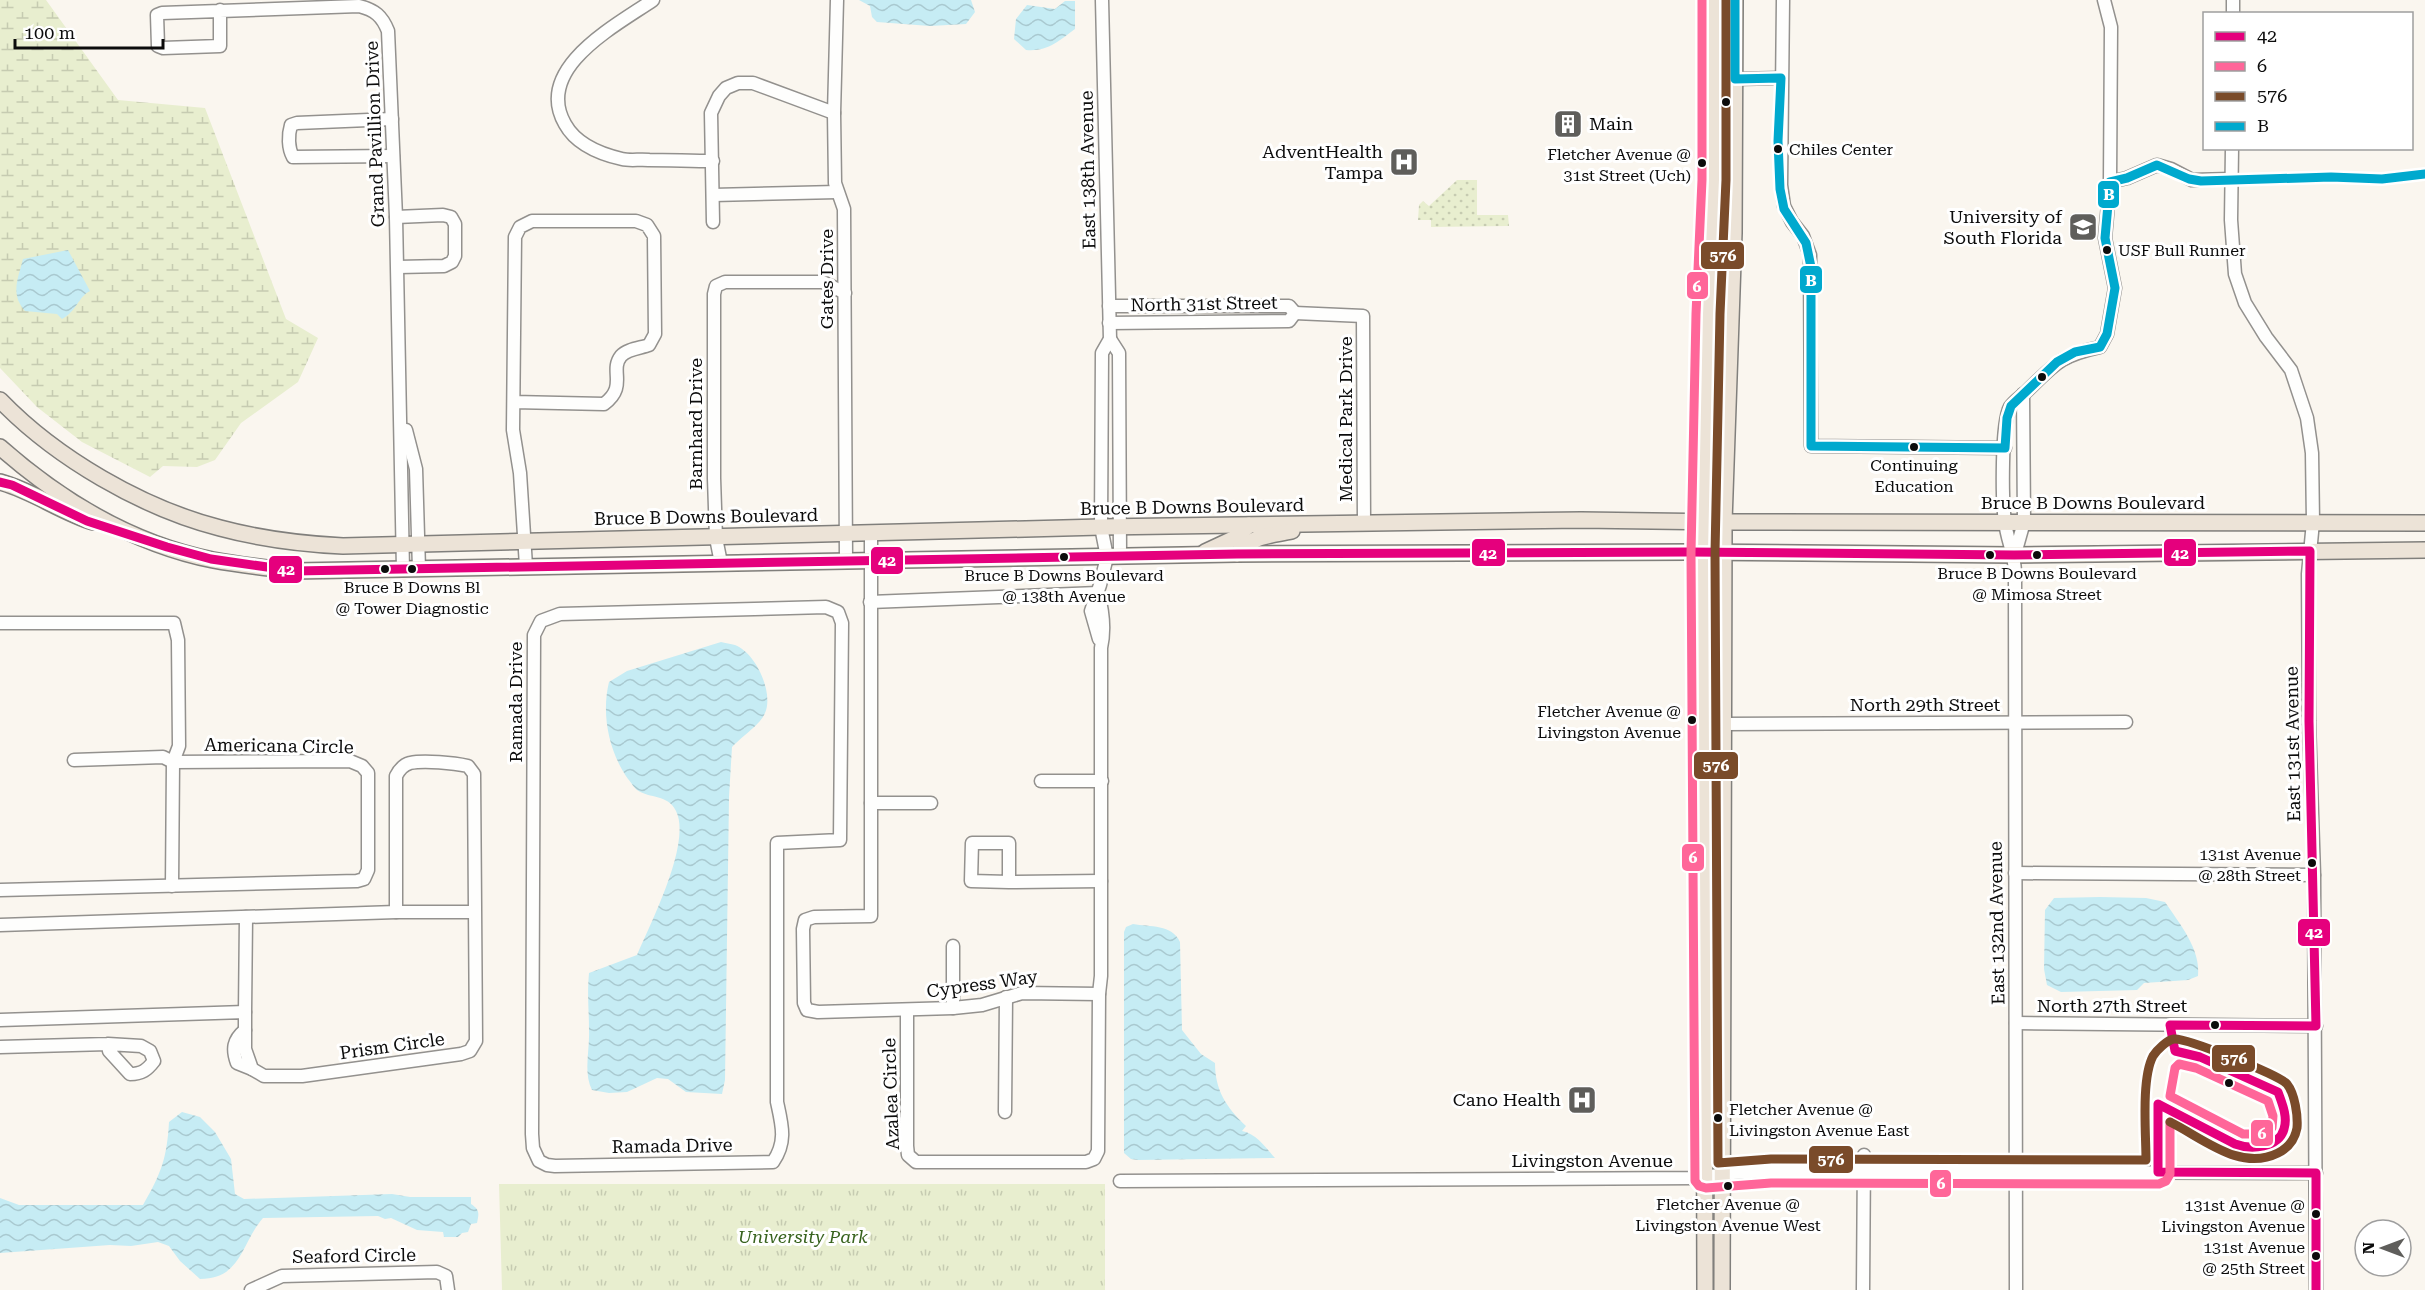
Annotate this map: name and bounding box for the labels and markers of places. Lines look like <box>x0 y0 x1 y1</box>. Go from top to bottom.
unlabelled marker <box>1720 96 1732 108</box>
building icon: Main <box>1552 108 1584 140</box>
place label: Main <box>1589 113 1633 134</box>
place label: Chiles Center <box>1789 140 1894 159</box>
place label: AdventHealth Tampa <box>1262 141 1383 183</box>
marker: Chiles Center <box>1772 143 1784 155</box>
place label: Fletcher Avenue @ 31st Street (Uch) <box>1547 145 1691 185</box>
hospital icon: AdventHealth Tampa <box>1388 146 1420 178</box>
marker: Fletcher Avenue @ 31st Street (Uch) <box>1696 157 1708 169</box>
place label: University of South Florida <box>1943 206 2063 248</box>
school or university icon: University of South Florida <box>2067 211 2099 243</box>
place label: USF Bull Runner <box>2118 241 2246 260</box>
marker: USF Bull Runner <box>2101 244 2113 256</box>
unlabelled marker <box>2036 371 2048 383</box>
marker: Continuing Education <box>1908 441 1920 453</box>
place label: Continuing Education <box>1870 456 1959 496</box>
unlabelled marker <box>1984 549 1996 561</box>
marker: Bruce B Downs Boulevard @ Mimosa Street <box>2031 549 2043 561</box>
marker: Bruce B Downs Boulevard @ 138th Avenue <box>1058 551 1070 563</box>
unlabelled marker <box>379 563 391 575</box>
marker: Bruce B Downs Bl @ Tower Diagnostic <box>406 563 418 575</box>
place label: Bruce B Downs Boulevard @ Mimosa Street <box>1937 564 2137 604</box>
place label: Bruce B Downs Boulevard @ 138th Avenue <box>964 566 1164 606</box>
place label: Bruce B Downs Bl @ Tower Diagnostic <box>335 578 489 618</box>
place label: Fletcher Avenue @ Livingston Avenue <box>1537 702 1681 742</box>
marker: Fletcher Avenue @ Livingston Avenue <box>1686 714 1698 726</box>
place label: 131st Avenue @ 28th Street <box>2198 845 2301 885</box>
marker: 131st Avenue @ 28th Street <box>2306 857 2318 869</box>
unlabelled marker <box>2209 1019 2221 1031</box>
unlabelled marker <box>2223 1077 2235 1089</box>
hospital icon: Cano Health <box>1566 1084 1598 1116</box>
place label: Cano Health <box>1453 1089 1561 1110</box>
place label: Fletcher Avenue @ Livingston Avenue East <box>1729 1100 1909 1140</box>
marker: Fletcher Avenue @ Livingston Avenue East <box>1712 1112 1724 1124</box>
marker: Fletcher Avenue @ Livingston Avenue West <box>1722 1180 1734 1192</box>
place label: Fletcher Avenue @ Livingston Avenue West <box>1635 1195 1821 1235</box>
place label: 131st Avenue @ Livingston Avenue <box>2161 1196 2305 1236</box>
marker: 131st Avenue @ Livingston Avenue <box>2310 1208 2322 1220</box>
place label: 131st Avenue @ 25th Street <box>2202 1238 2305 1278</box>
marker: 131st Avenue @ 25th Street <box>2310 1250 2322 1262</box>

